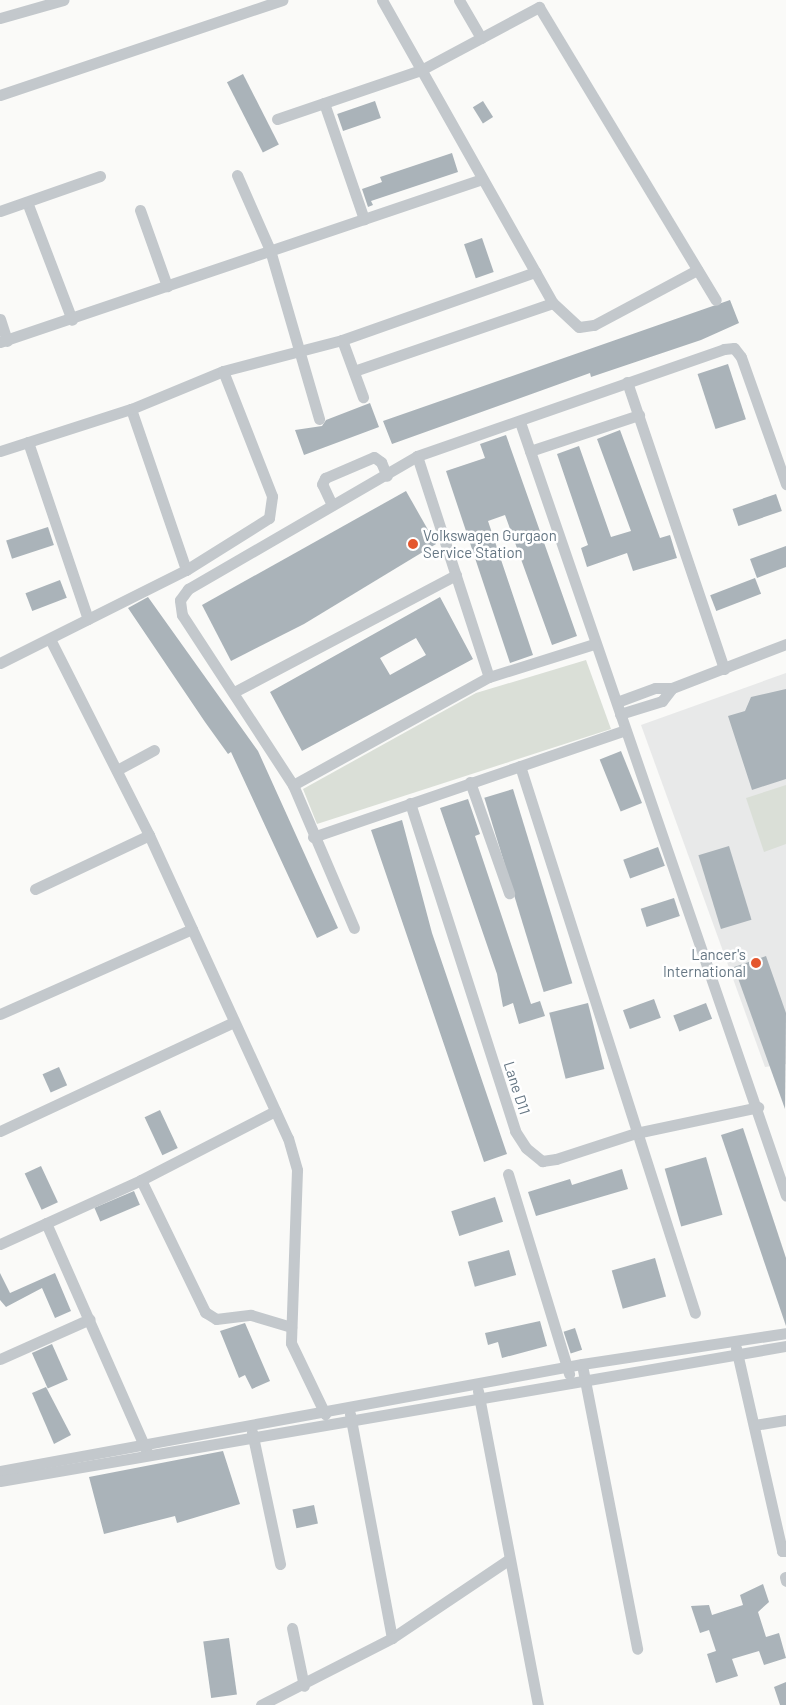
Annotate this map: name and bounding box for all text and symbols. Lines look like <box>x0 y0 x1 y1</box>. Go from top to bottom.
place label: Volkswagen Gurgaon Service Station <box>423 526 557 561</box>
marker: Volkswagen Gurgaon Service Station <box>407 538 419 550</box>
place label: Lancer's International <box>663 945 746 980</box>
marker: Lancer's International <box>750 957 762 969</box>
street label: Lane D11 <box>500 1059 534 1117</box>

